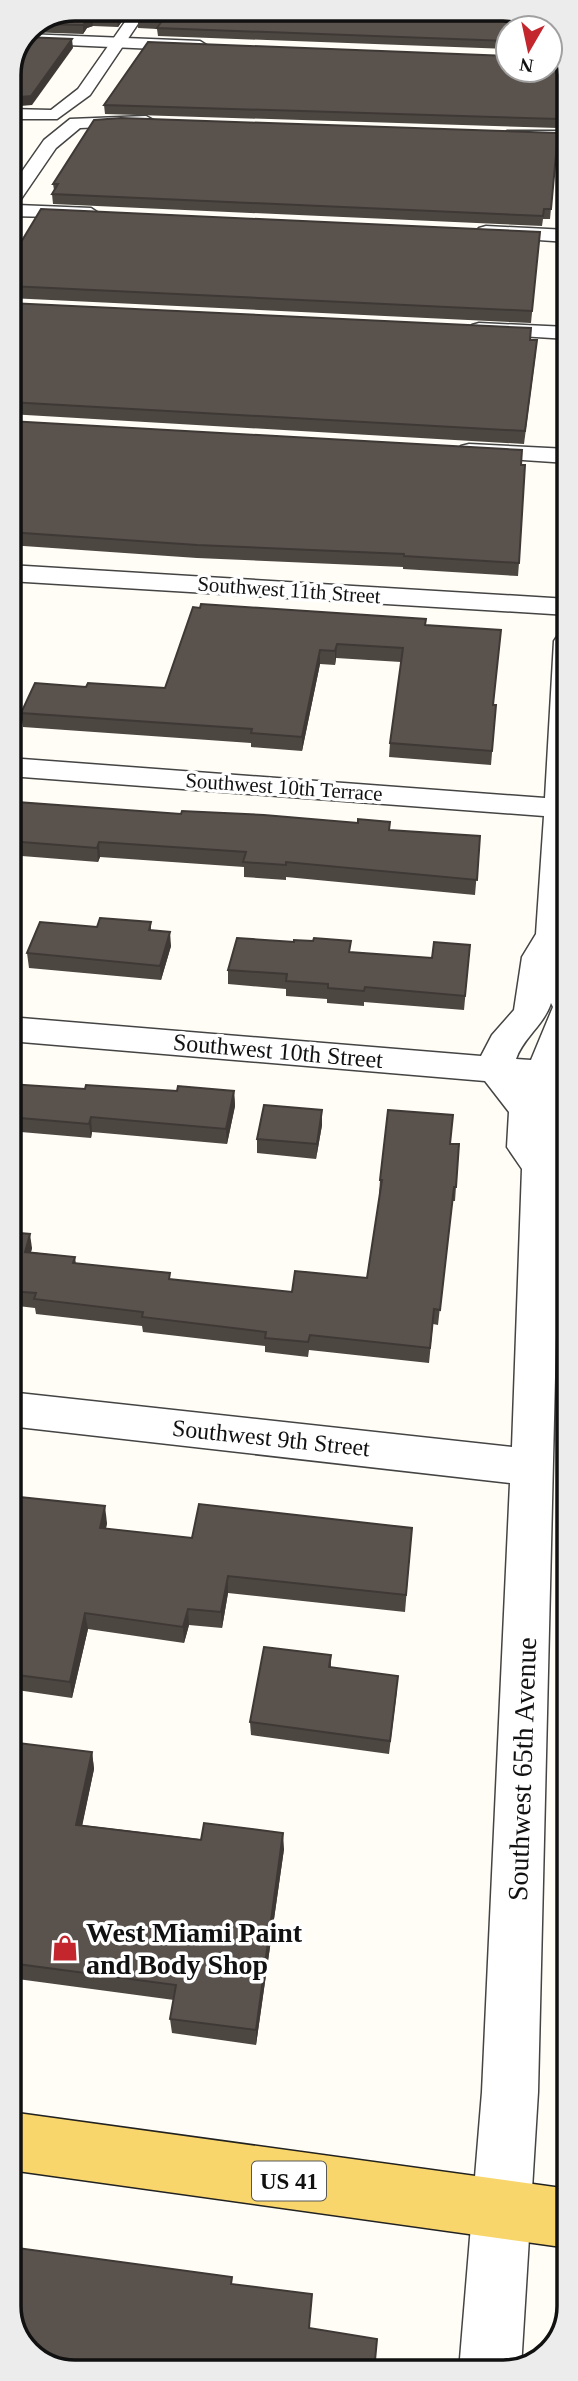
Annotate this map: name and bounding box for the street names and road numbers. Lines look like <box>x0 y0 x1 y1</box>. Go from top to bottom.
street label: Southwest 11th Street <box>197 572 382 608</box>
street label: Southwest 10th Terrace <box>185 768 383 806</box>
street label: Southwest 10th Street <box>172 1029 384 1073</box>
street label: Southwest 9th Street <box>171 1415 371 1461</box>
street label: Southwest 65th Avenue <box>502 1637 542 1901</box>
road number: US 41 <box>252 2162 326 2200</box>

